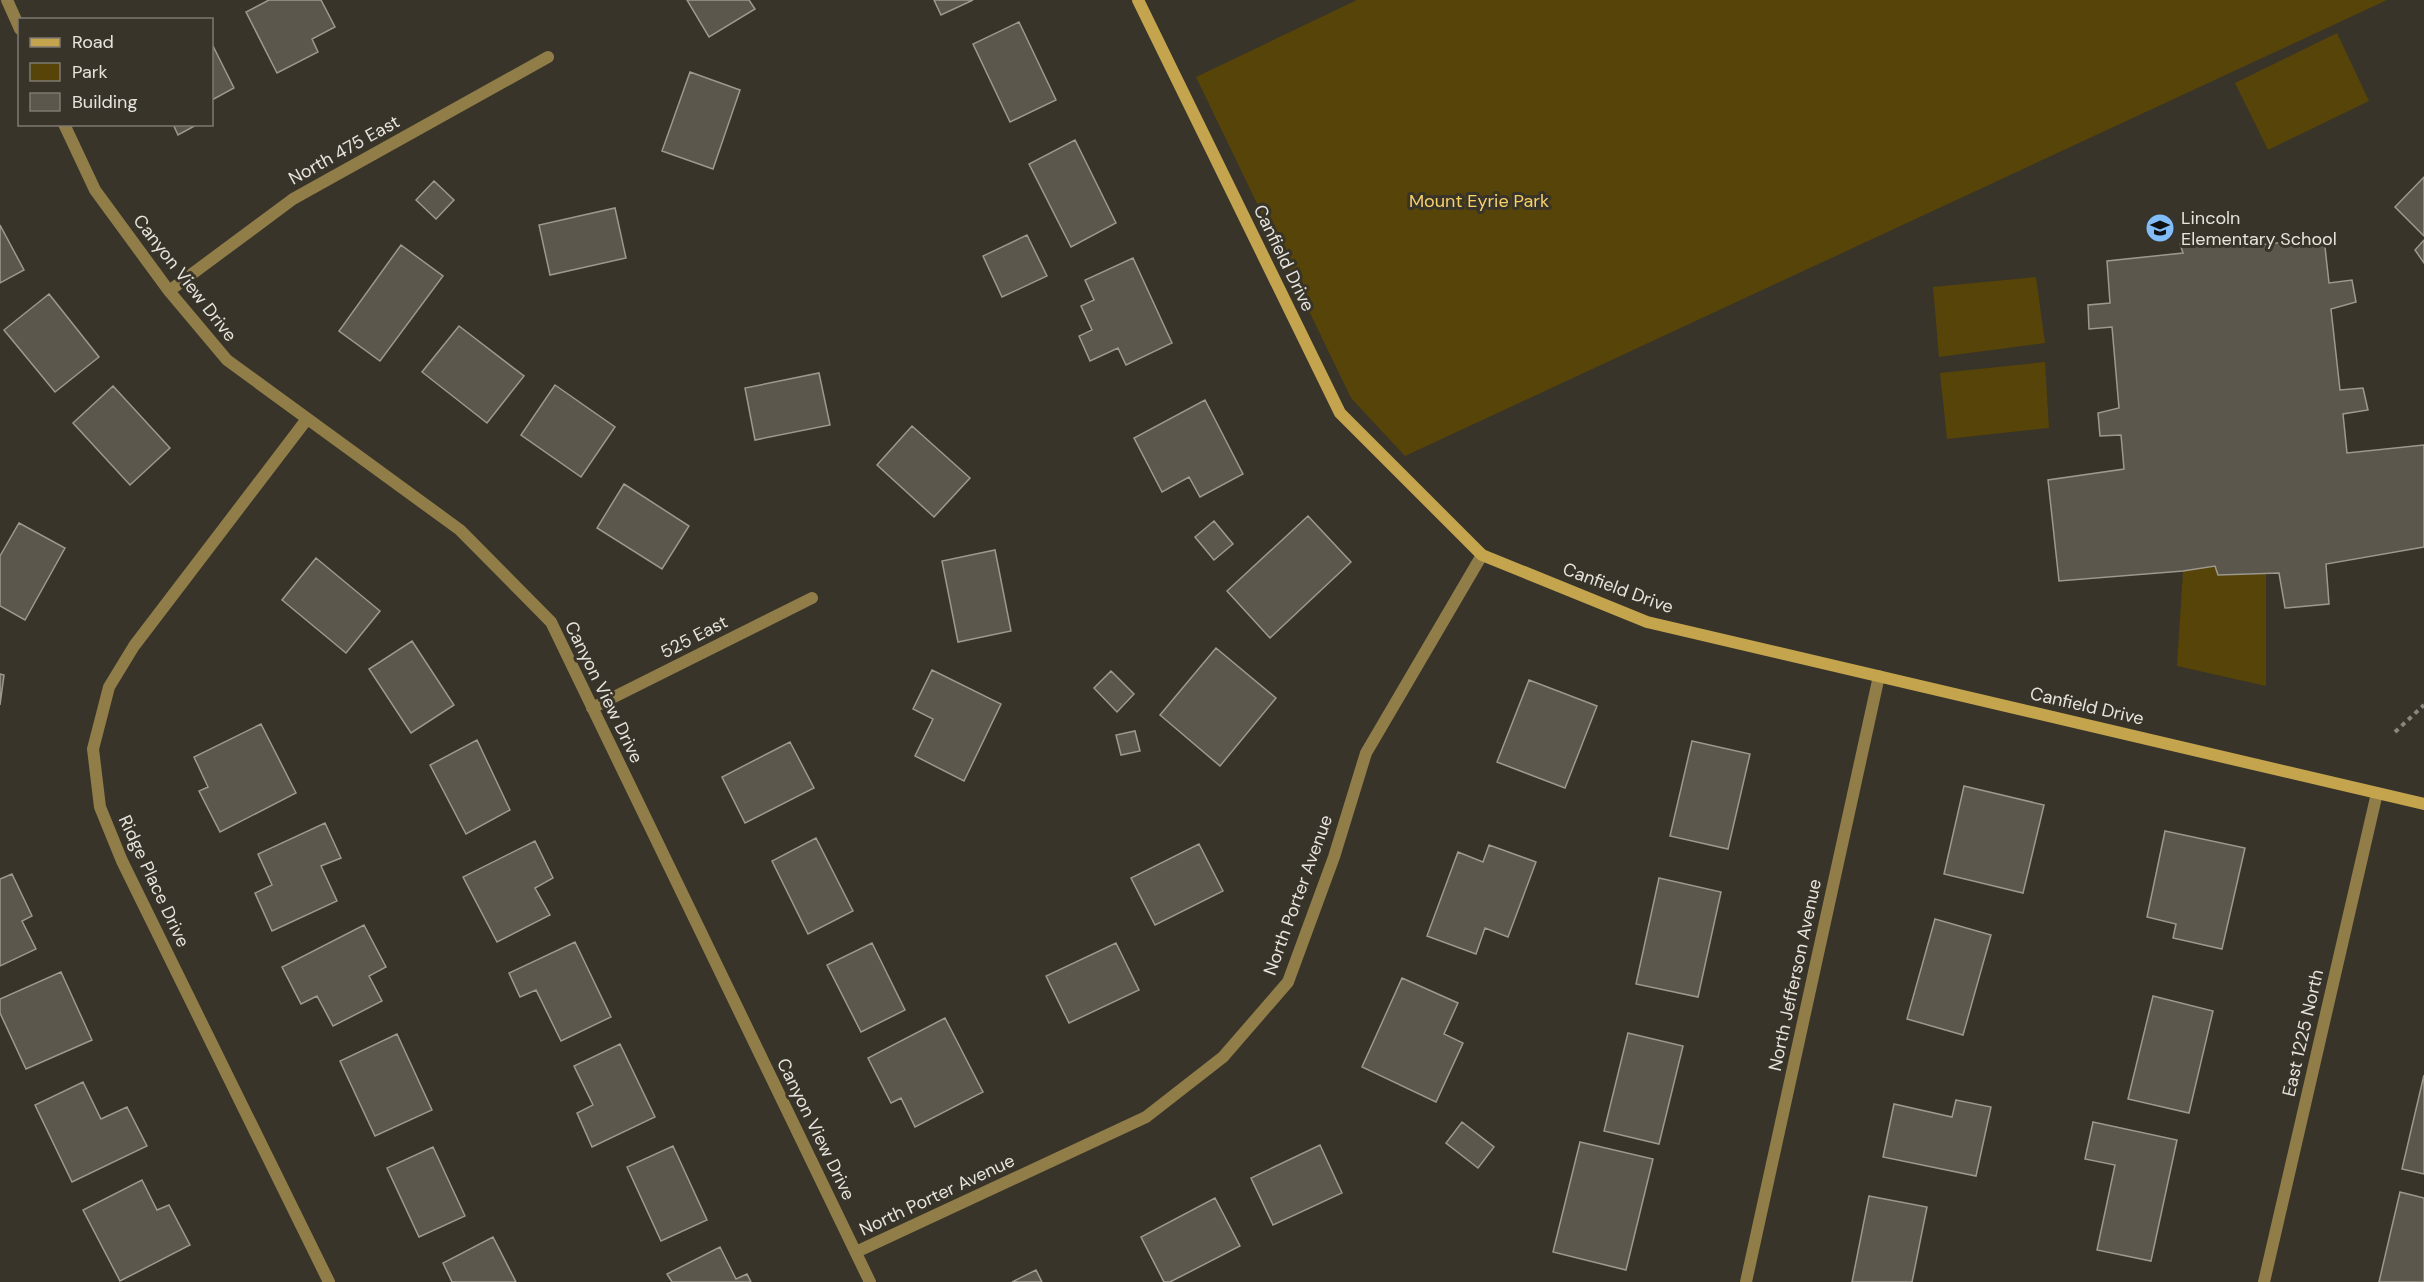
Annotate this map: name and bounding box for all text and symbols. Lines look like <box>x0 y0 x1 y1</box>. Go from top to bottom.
legend <box>18 18 213 126</box>
text: Road <box>72 30 114 54</box>
text: Park <box>72 60 108 84</box>
text: Building <box>72 90 137 114</box>
street label: North 475 East <box>284 110 404 190</box>
park label: Mount Eyrie Park <box>1409 189 1549 213</box>
street label: Canfield Drive <box>1248 201 1320 315</box>
place label: Lincoln Elementary School <box>2181 206 2337 251</box>
street label: Canyon View Drive <box>128 210 242 346</box>
school or university icon: Lincoln Elementary School <box>2144 212 2176 244</box>
street label: Canfield Drive <box>1559 557 1677 619</box>
street label: 525 East <box>656 610 732 664</box>
street label: Canyon View Drive <box>559 617 649 767</box>
street label: Canfield Drive <box>2028 681 2146 731</box>
street label: Ridge Place Drive <box>113 811 195 951</box>
street label: North Porter Avenue <box>1258 812 1338 978</box>
street label: North Jefferson Avenue <box>1763 877 1827 1073</box>
street label: East 1225 North <box>2277 967 2329 1099</box>
street label: Canyon View Drive <box>771 1054 861 1204</box>
street label: North Porter Avenue <box>855 1148 1019 1242</box>

